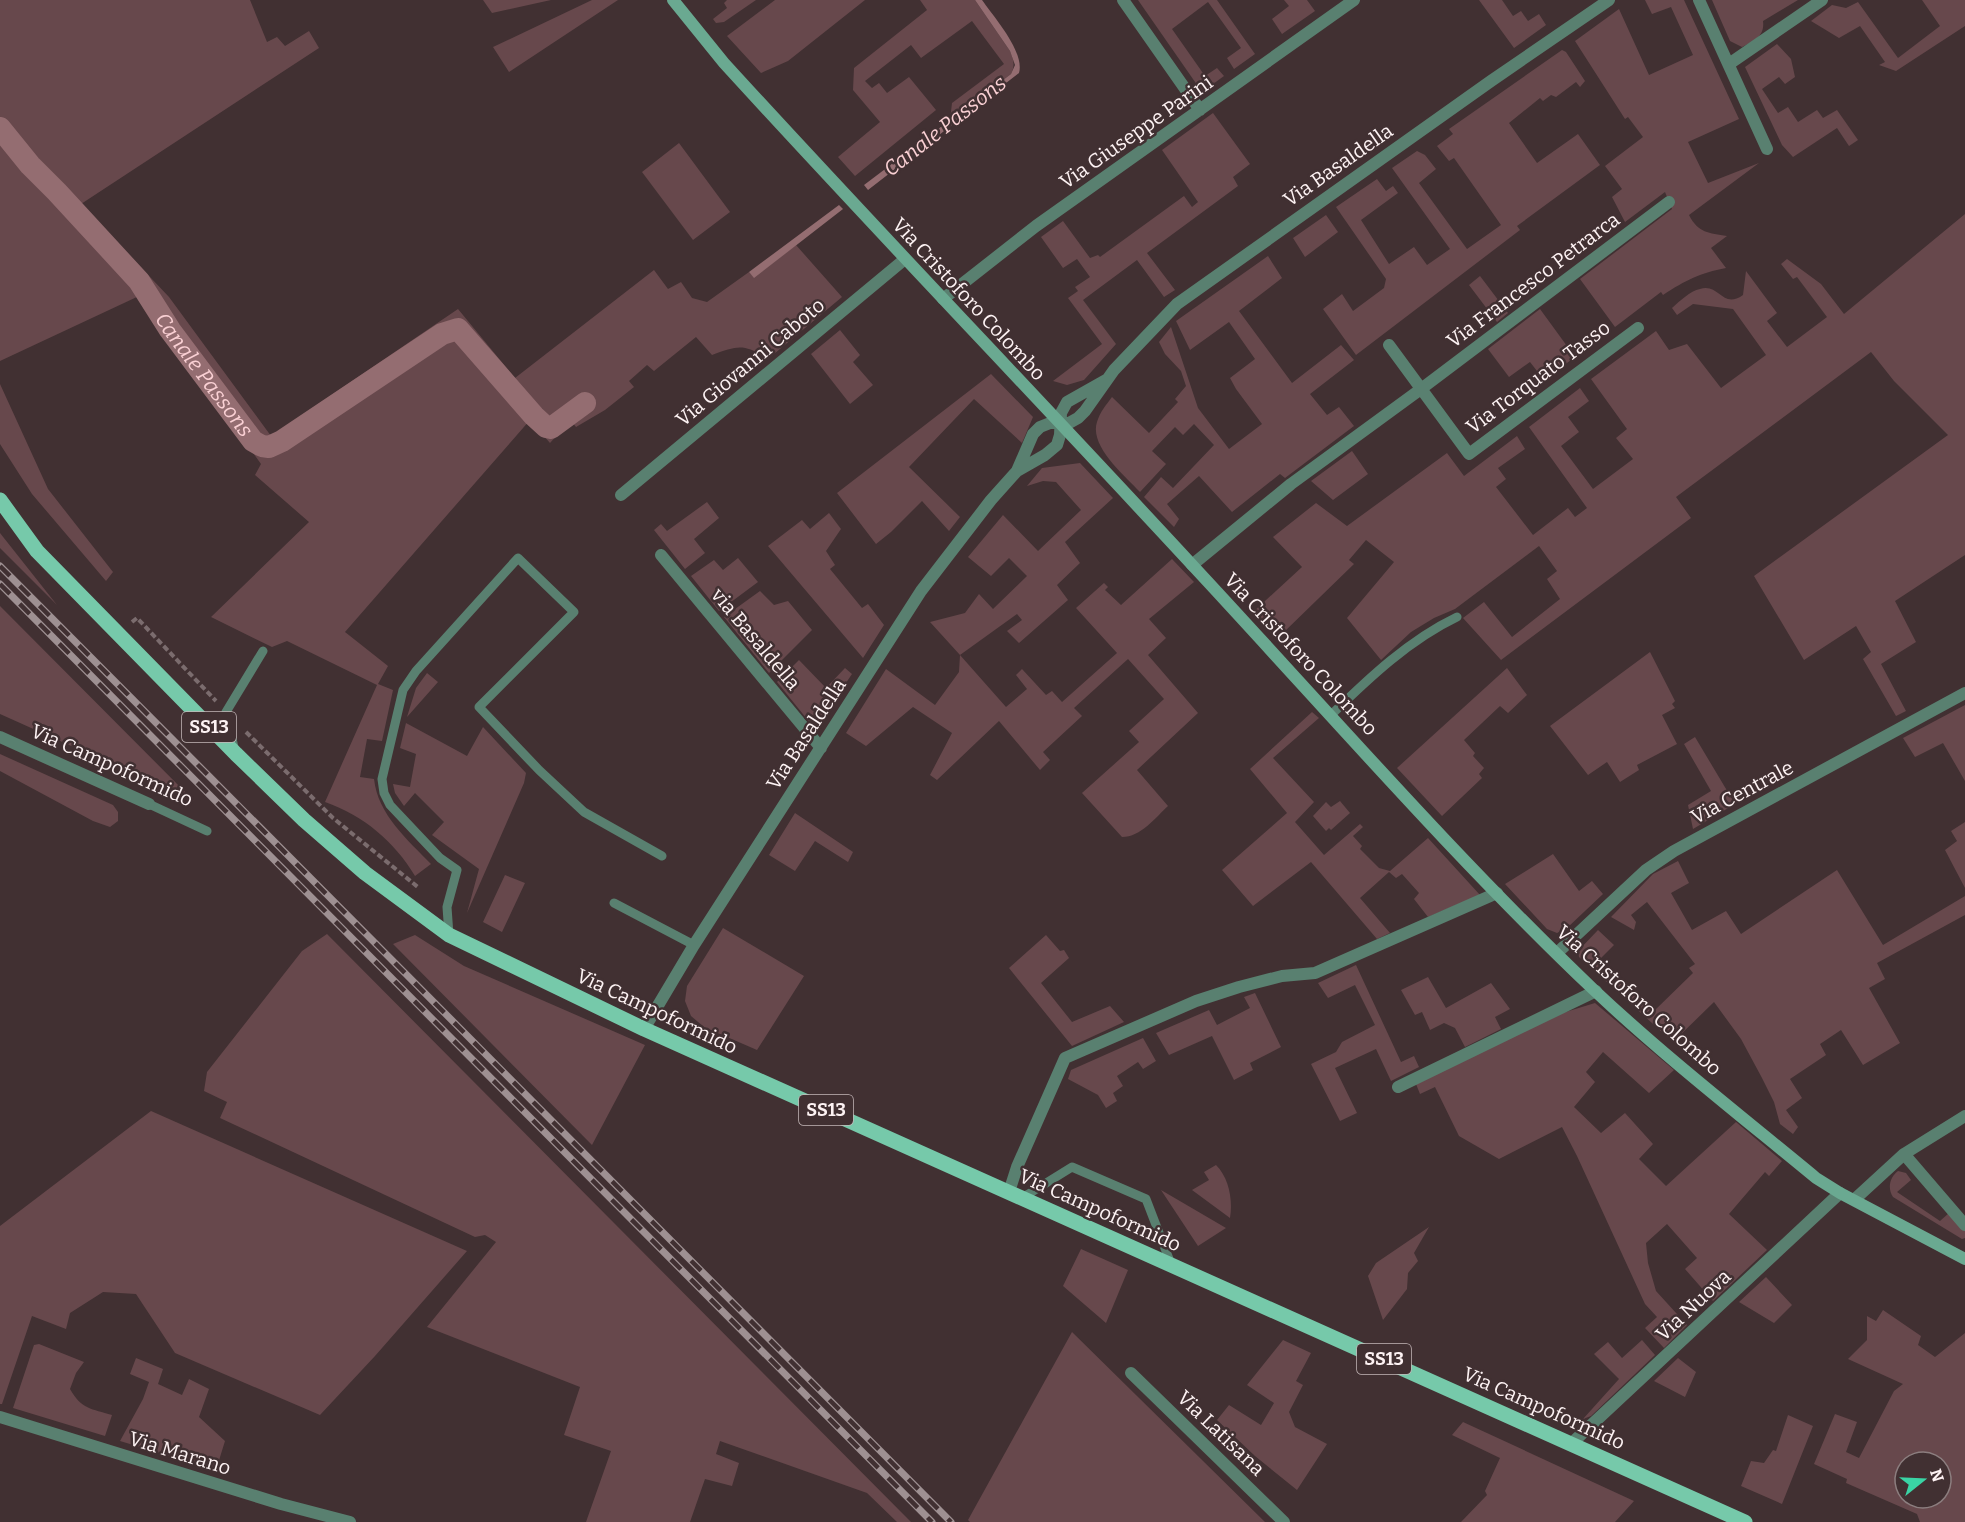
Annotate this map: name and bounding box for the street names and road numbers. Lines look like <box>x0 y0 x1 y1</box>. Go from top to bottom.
street label: Via Giuseppe Parini <box>1055 70 1217 194</box>
street label: Via Basaldella <box>1279 118 1397 212</box>
street label: Via Francesco Petrarca <box>1442 207 1624 353</box>
street label: Via Cristoforo Colombo <box>887 213 1051 385</box>
street label: Via Giovanni Caboto <box>671 293 829 431</box>
street label: Via Torquato Tasso <box>1461 315 1615 439</box>
street label: Via Cristoforo Colombo <box>1219 568 1383 740</box>
street label: via Basaldella <box>706 582 806 695</box>
street label: Via Basaldella <box>761 674 851 794</box>
road number: SS13 <box>182 712 236 742</box>
street label: Via Campoformido <box>27 718 197 812</box>
street label: Via Centrale <box>1687 755 1797 829</box>
street label: Via Cristoforo Colombo <box>1551 920 1727 1080</box>
street label: Via Campoformido <box>573 963 741 1059</box>
road number: SS13 <box>799 1095 853 1125</box>
street label: Via Campoformido <box>1015 1163 1185 1257</box>
street label: Via Nuova <box>1650 1264 1736 1346</box>
road number: SS13 <box>1357 1344 1411 1374</box>
street label: Via Campoformido <box>1459 1361 1629 1455</box>
street label: Via Latisana <box>1172 1385 1270 1481</box>
street label: Via Marano <box>126 1426 234 1480</box>

